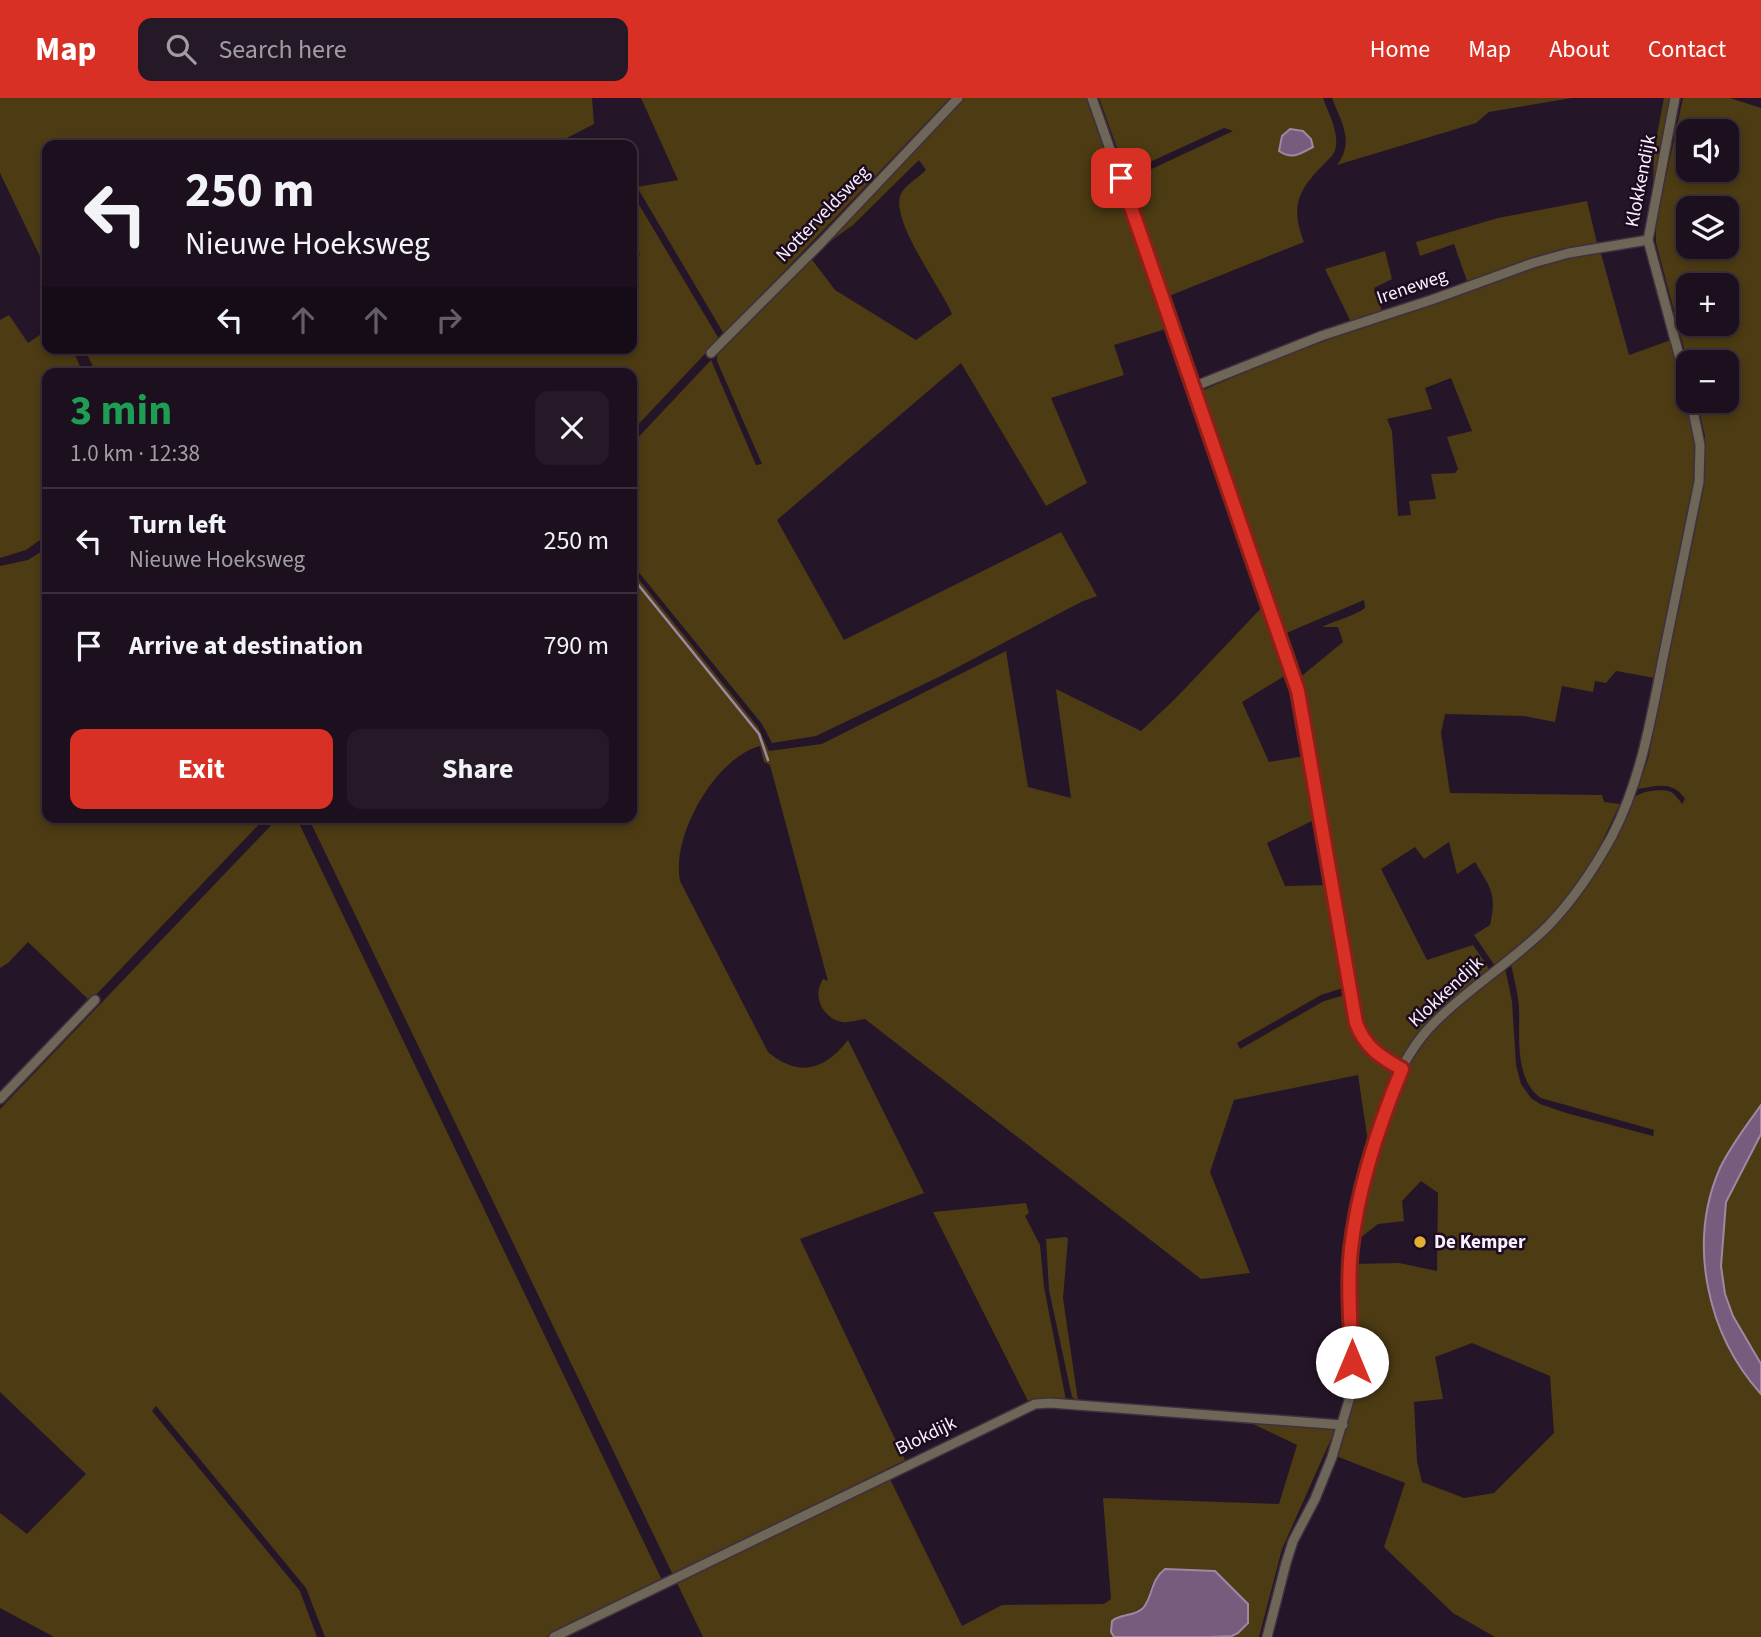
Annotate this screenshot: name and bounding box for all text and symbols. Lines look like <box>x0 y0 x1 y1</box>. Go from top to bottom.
search box <box>138 18 628 81</box>
text: Map <box>35 26 96 73</box>
icon: search <box>162 30 200 68</box>
text: Search here <box>218 31 347 68</box>
text: Home <box>1370 32 1430 67</box>
text: Map <box>1468 32 1511 67</box>
text: About <box>1549 32 1610 67</box>
text: Contact <box>1648 32 1726 67</box>
map controls <box>1676 119 1739 413</box>
button: sound <box>1676 119 1739 182</box>
street label: Klokkendijk <box>1619 132 1663 230</box>
pin <box>1091 148 1151 208</box>
text: 250 m <box>185 156 314 226</box>
street label: Notterveldsweg <box>770 159 876 268</box>
icon: arrive <box>1102 159 1140 197</box>
icon: left <box>70 168 161 259</box>
button: layers <box>1676 196 1739 259</box>
text: Nieuwe Hoeksweg <box>185 221 430 267</box>
street label: Ireneweg <box>1373 262 1451 312</box>
button: + <box>1676 273 1739 336</box>
icon: left <box>211 301 249 339</box>
icon: ahead <box>284 301 322 339</box>
icon: ahead <box>357 301 395 339</box>
icon: right <box>430 301 468 339</box>
button: − <box>1676 350 1739 413</box>
text: 3 min <box>70 381 172 441</box>
button: close <box>535 391 609 465</box>
text: 1.0 km · 12:38 <box>70 437 200 470</box>
text: Turn left <box>129 506 226 543</box>
icon: left <box>70 522 108 560</box>
text: 250 m <box>543 522 609 559</box>
text: Nieuwe Hoeksweg <box>129 543 305 576</box>
icon: arrive <box>70 627 108 665</box>
text: Arrive at destination <box>129 627 363 664</box>
text: 790 m <box>543 627 609 664</box>
button: Exit <box>70 729 333 809</box>
button: Share <box>347 729 609 809</box>
street label: Klokkendijk <box>1403 950 1490 1034</box>
place label: De Kemper <box>1434 1229 1526 1256</box>
marker: De Kemper <box>1412 1234 1428 1250</box>
position arrow <box>1315 1325 1389 1399</box>
street label: Blokdijk <box>891 1409 962 1462</box>

